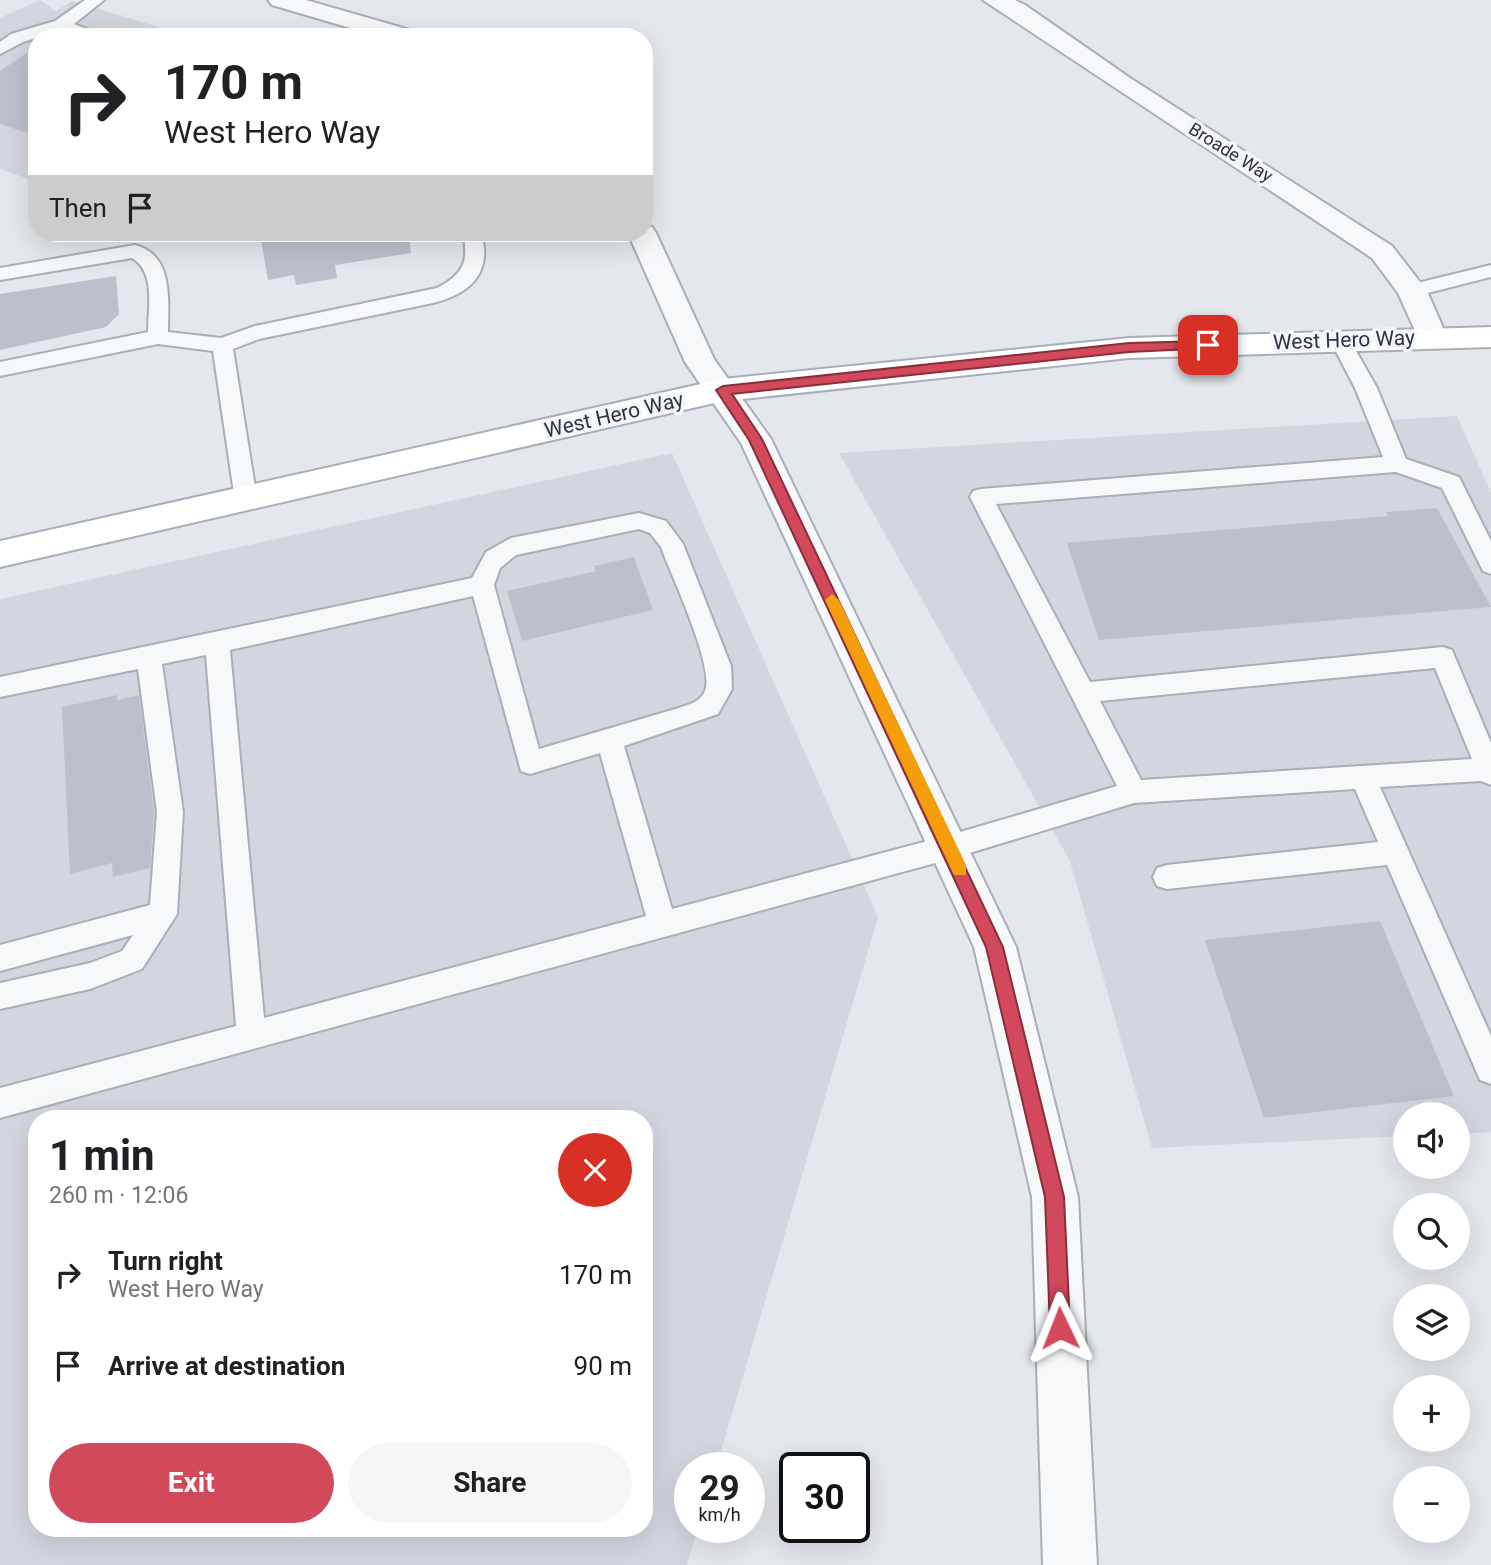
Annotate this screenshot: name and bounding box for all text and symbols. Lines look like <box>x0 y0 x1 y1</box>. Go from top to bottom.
text: 170 m <box>164 54 303 111</box>
icon: right <box>49 56 140 147</box>
text: West Hero Way <box>164 113 381 151</box>
street label: Broade Way <box>1185 118 1277 186</box>
icon: arrive <box>121 189 159 227</box>
text: Then <box>49 193 107 223</box>
pin <box>1178 315 1238 375</box>
icon: arrive <box>1189 326 1227 364</box>
street label: West Hero Way <box>1273 326 1415 354</box>
street label: West Hero Way <box>542 387 686 443</box>
map controls <box>1393 1102 1470 1543</box>
button: sound <box>1393 1102 1470 1179</box>
text: 1 min <box>49 1131 155 1180</box>
button: close <box>558 1133 632 1207</box>
text: 260 m · 12:06 <box>49 1182 188 1209</box>
button: search <box>1393 1193 1470 1270</box>
text: Turn right <box>108 1246 223 1276</box>
icon: right <box>49 1256 87 1294</box>
text: 170 m <box>559 1260 632 1290</box>
text: West Hero Way <box>108 1276 264 1303</box>
button: layers <box>1393 1284 1470 1361</box>
position arrow <box>1023 1291 1097 1365</box>
icon: arrive <box>49 1347 87 1385</box>
text: Arrive at destination <box>108 1351 345 1381</box>
text: 90 m <box>574 1351 632 1381</box>
button: + <box>1393 1375 1470 1452</box>
button: Exit <box>49 1443 334 1523</box>
button: Share <box>348 1443 632 1523</box>
speed limit sign: 30 <box>779 1452 870 1543</box>
button: − <box>1393 1466 1470 1543</box>
text: 29 <box>699 1468 740 1509</box>
text: km/h <box>698 1504 741 1525</box>

